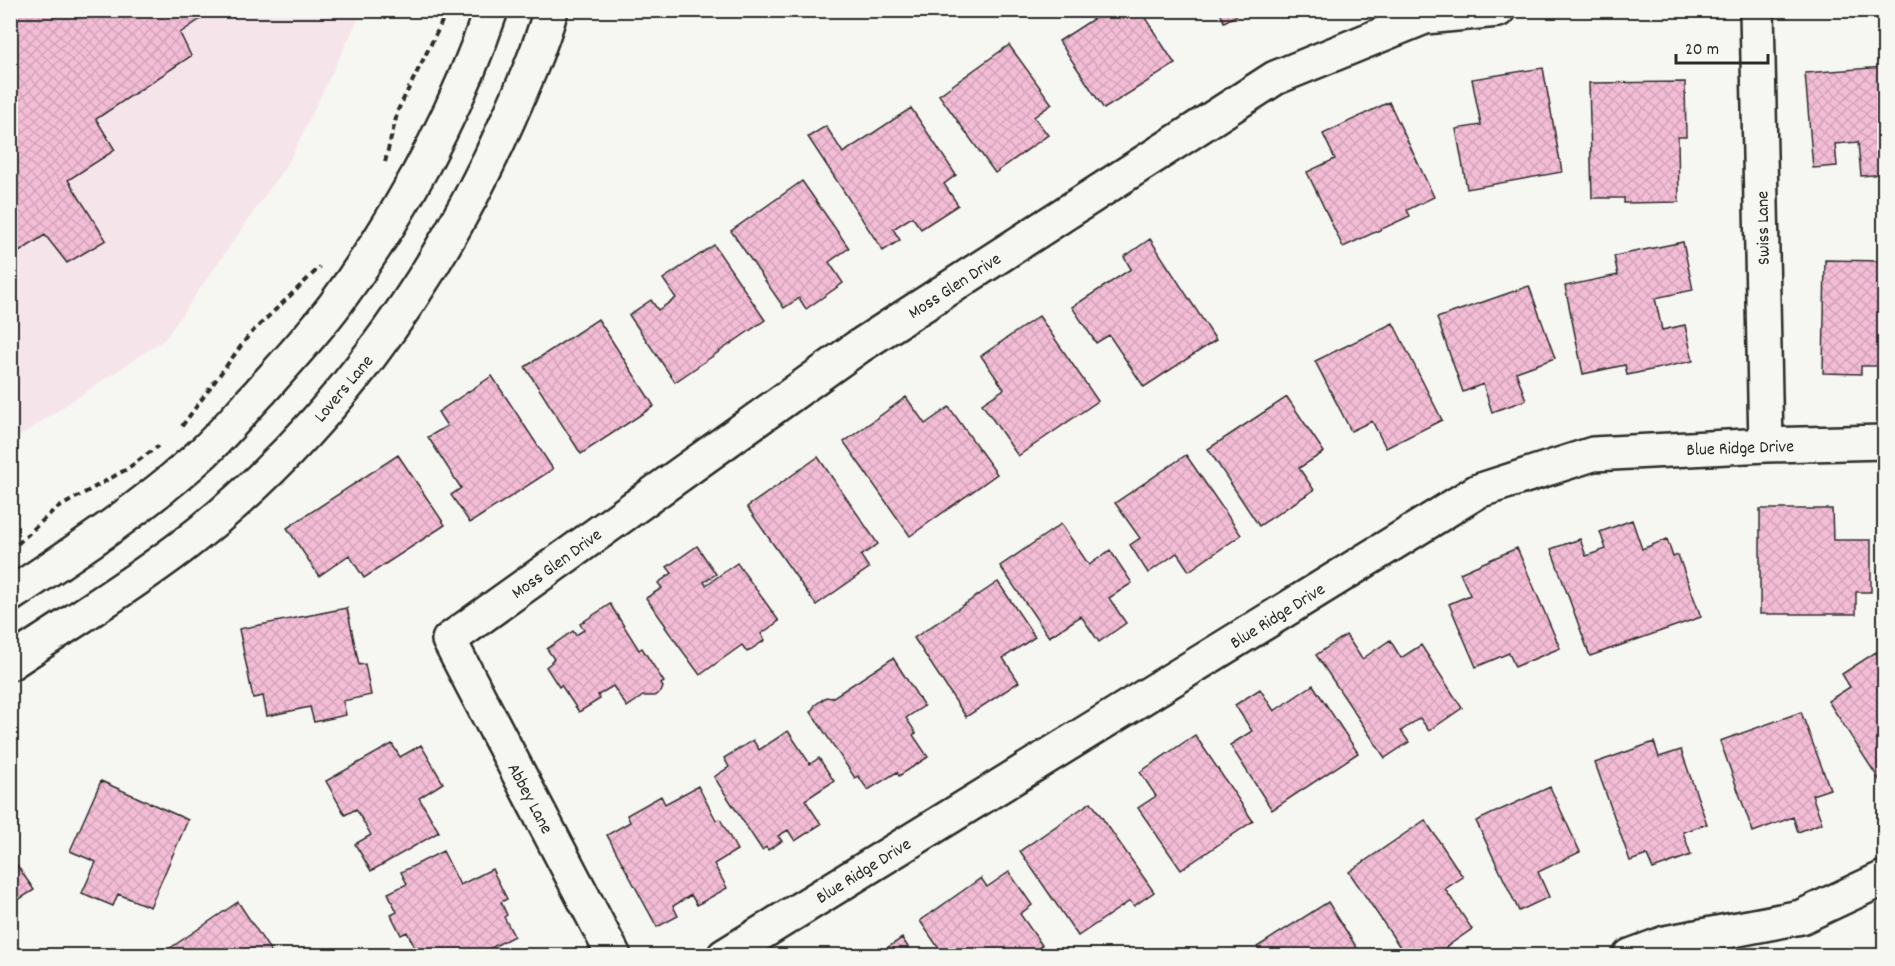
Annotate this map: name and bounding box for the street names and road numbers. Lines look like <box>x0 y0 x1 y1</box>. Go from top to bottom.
street label: Swiss Lane <box>1751 191 1778 265</box>
street label: Moss Glen Drive <box>904 248 1007 327</box>
street label: Lovers Lane <box>309 350 381 429</box>
street label: Blue Ridge Drive <box>1686 435 1794 464</box>
street label: Moss Glen Drive <box>507 524 608 606</box>
street label: Blue Ridge Drive <box>1226 578 1331 656</box>
street label: Abbey Lane <box>500 759 558 839</box>
street label: Blue Ridge Drive <box>812 833 917 911</box>

